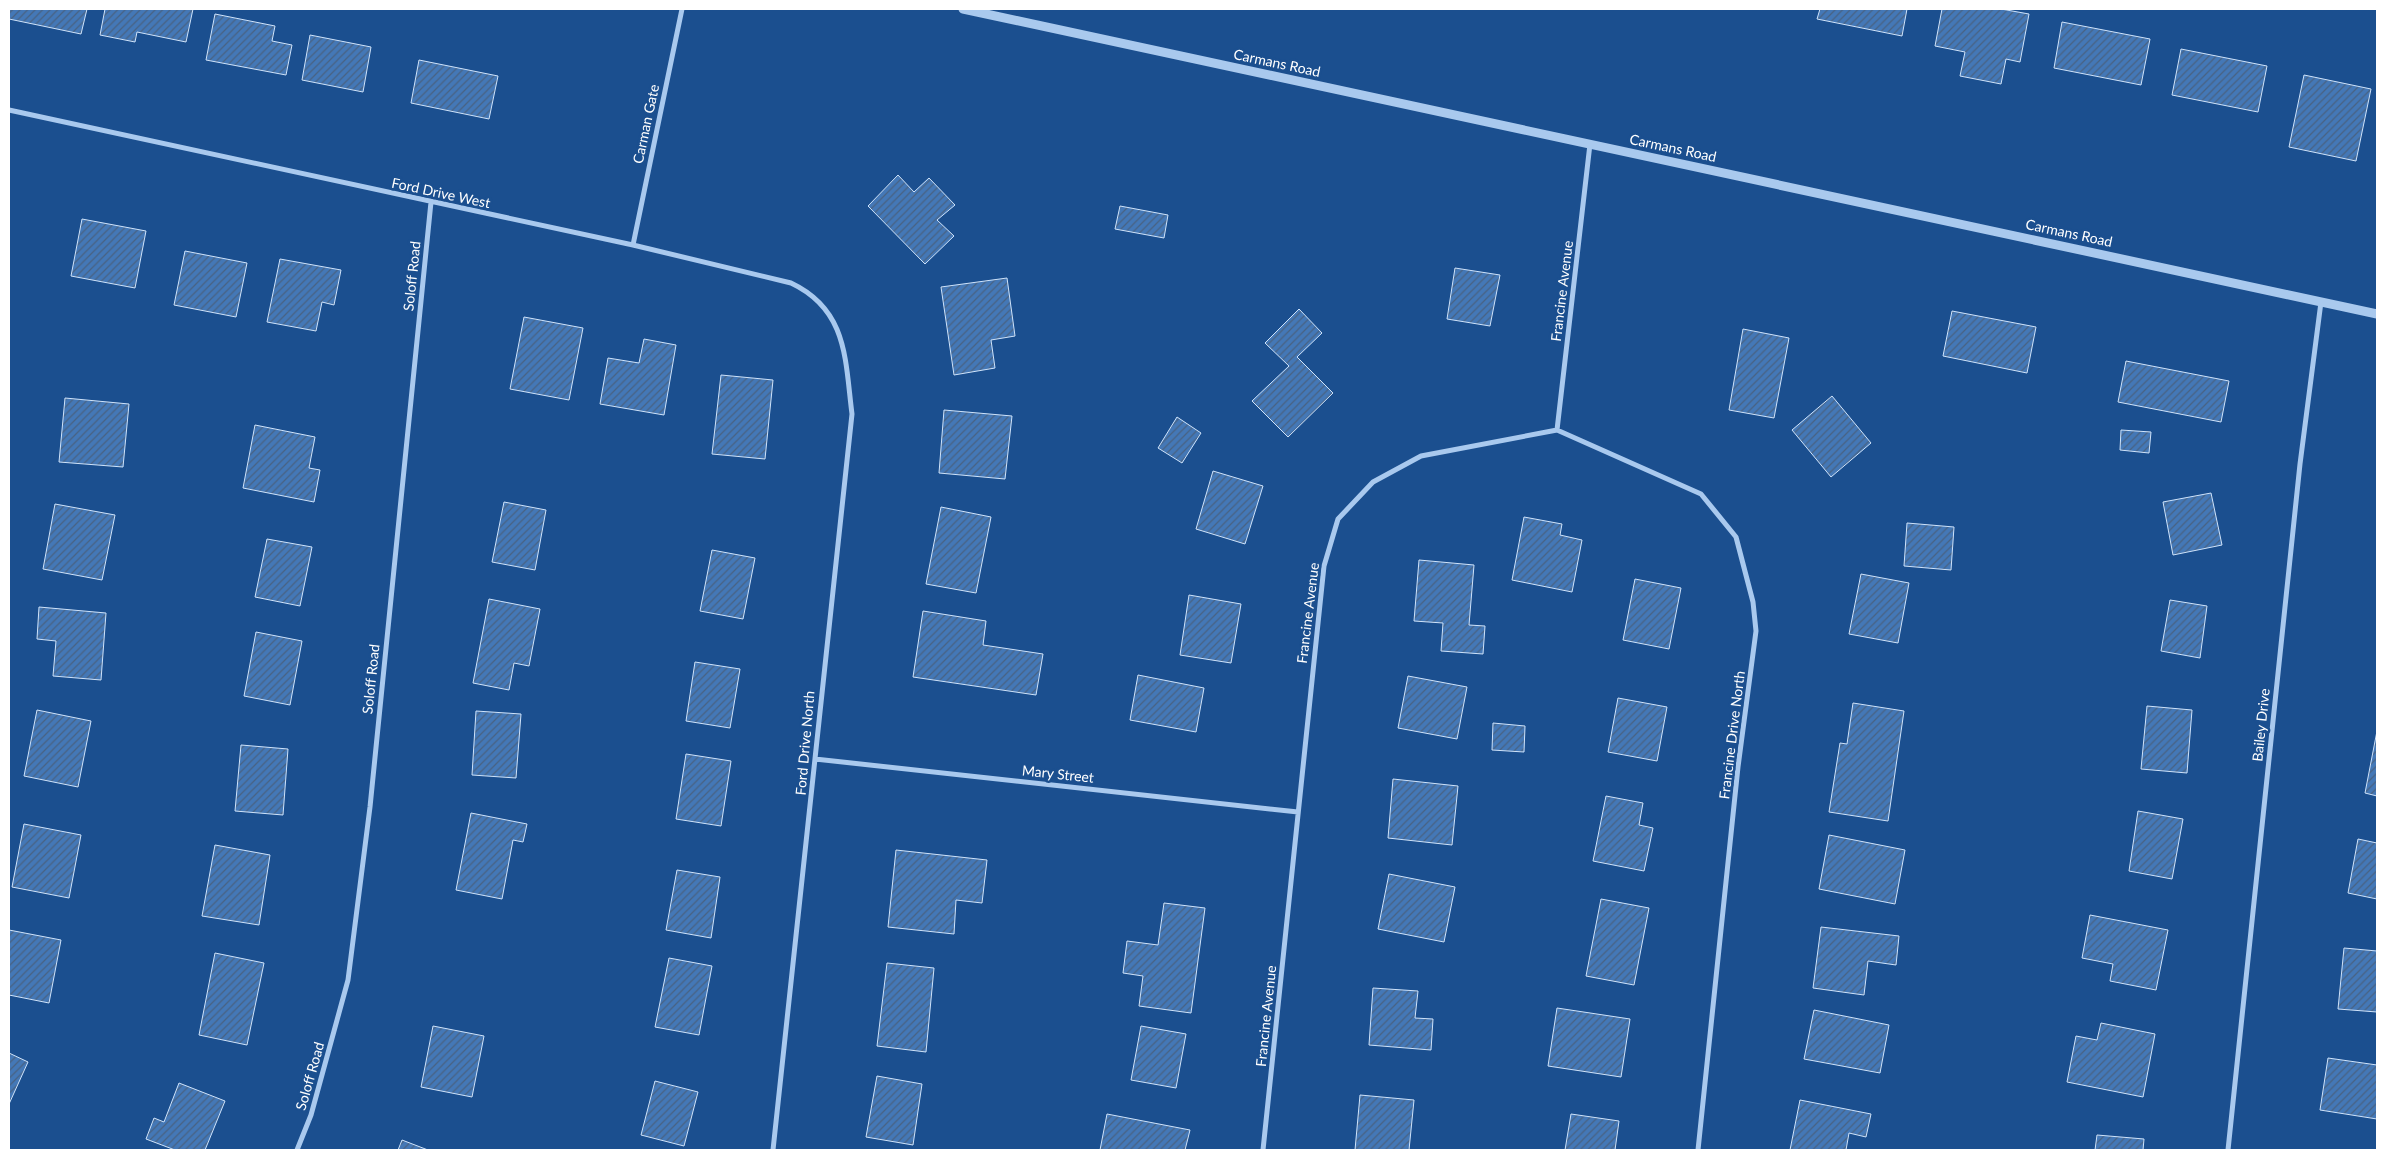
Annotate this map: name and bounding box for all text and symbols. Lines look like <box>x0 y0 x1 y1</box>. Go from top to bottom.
street label: Carmans Road <box>1232 45 1322 80</box>
street label: Carman Gate <box>629 83 662 165</box>
street label: Carmans Road <box>1628 130 1718 165</box>
street label: Ford Drive West <box>390 174 492 211</box>
street label: Carmans Road <box>2024 215 2114 250</box>
street label: Francine Avenue <box>1547 239 1576 342</box>
street label: Soloff Road <box>399 240 424 312</box>
street label: Francine Avenue <box>1293 561 1322 664</box>
street label: Soloff Road <box>358 643 383 715</box>
street label: Francine Drive North <box>1715 670 1748 800</box>
street label: Bailey Drive <box>2248 687 2273 762</box>
street label: Ford Drive North <box>791 690 818 796</box>
street label: Mary Street <box>1021 761 1095 786</box>
street label: Francine Avenue <box>1252 964 1279 1067</box>
street label: Soloff Road <box>292 1040 327 1112</box>

